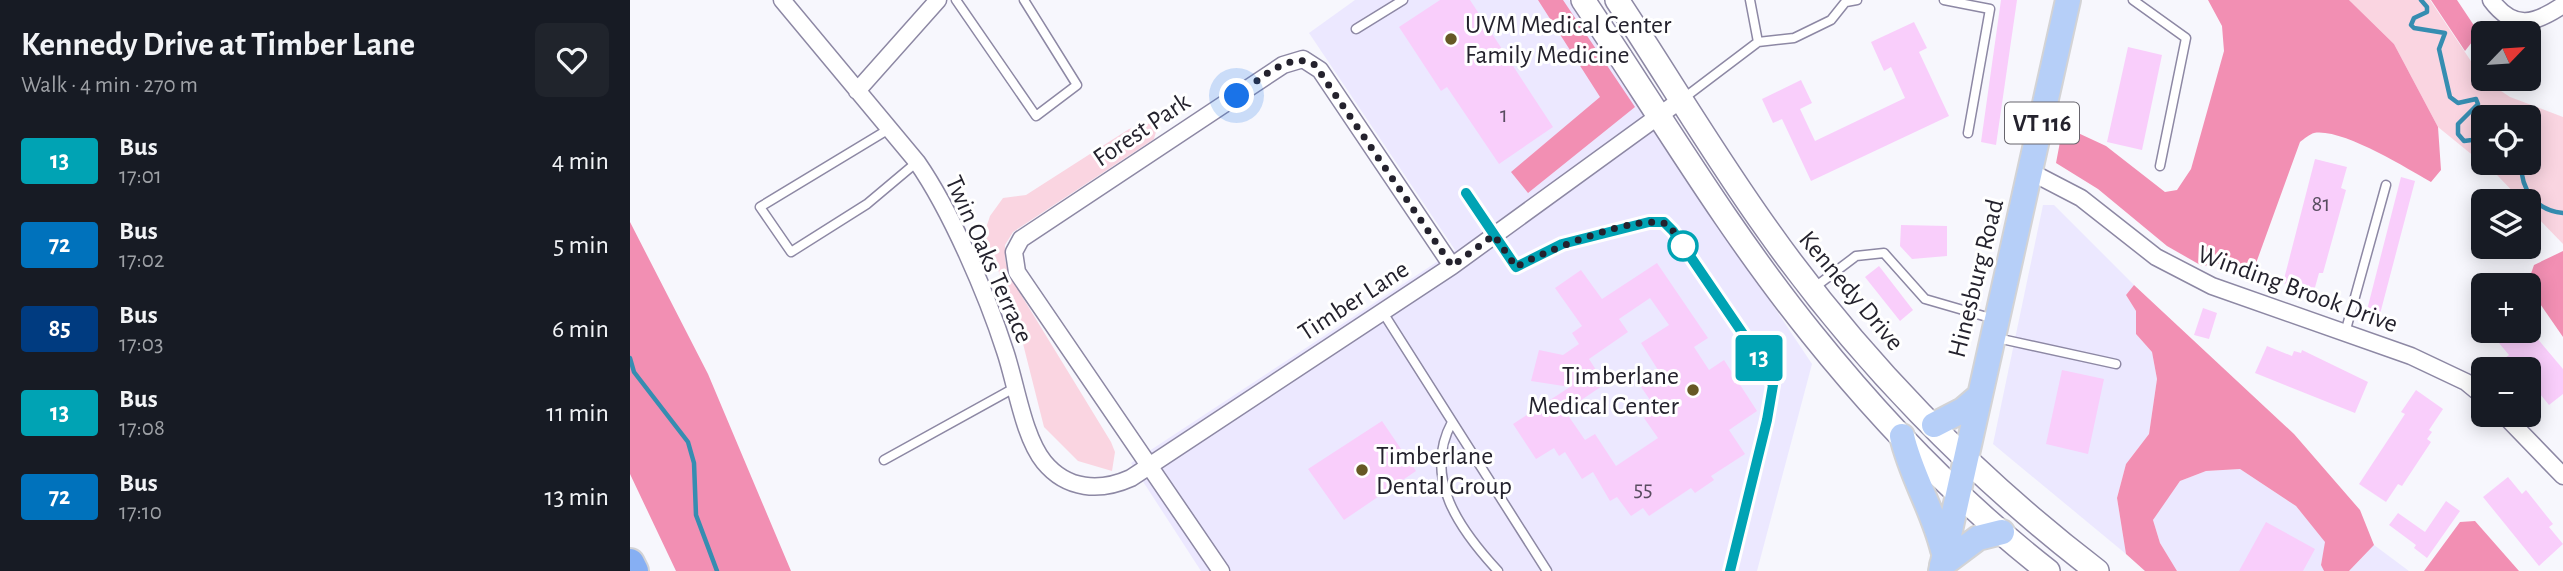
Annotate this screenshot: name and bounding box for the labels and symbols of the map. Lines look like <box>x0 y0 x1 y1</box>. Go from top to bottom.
place label: UVM Medical Center Family Medicine <box>1465 12 1672 68</box>
north arrow <box>2471 21 2541 91</box>
marker: UVM Medical Center Family Medicine <box>1443 31 1459 47</box>
your location <box>1219 78 1254 113</box>
street label: Forest Park <box>1089 88 1195 171</box>
road number: VT 116 <box>2005 103 2079 144</box>
house number: 1 <box>1500 104 1508 127</box>
street label: Twin Oaks Terrace <box>941 172 1038 347</box>
house number: 81 <box>2312 193 2330 216</box>
street label: Hinesburg Road <box>1944 196 2008 360</box>
street label: Kennedy Drive <box>1794 226 1908 355</box>
unlabelled marker <box>1668 231 1698 261</box>
street label: Winding Brook Drive <box>2194 241 2401 337</box>
street label: Timber Lane <box>1294 256 1413 346</box>
line badge: 13 <box>1728 335 1790 381</box>
place label: Timberlane Medical Center <box>1528 363 1680 419</box>
marker: Timberlane Medical Center <box>1685 382 1701 398</box>
place label: Timberlane Dental Group <box>1376 443 1512 499</box>
marker: Timberlane Dental Group <box>1354 462 1370 478</box>
house number: 55 <box>1633 478 1653 501</box>

